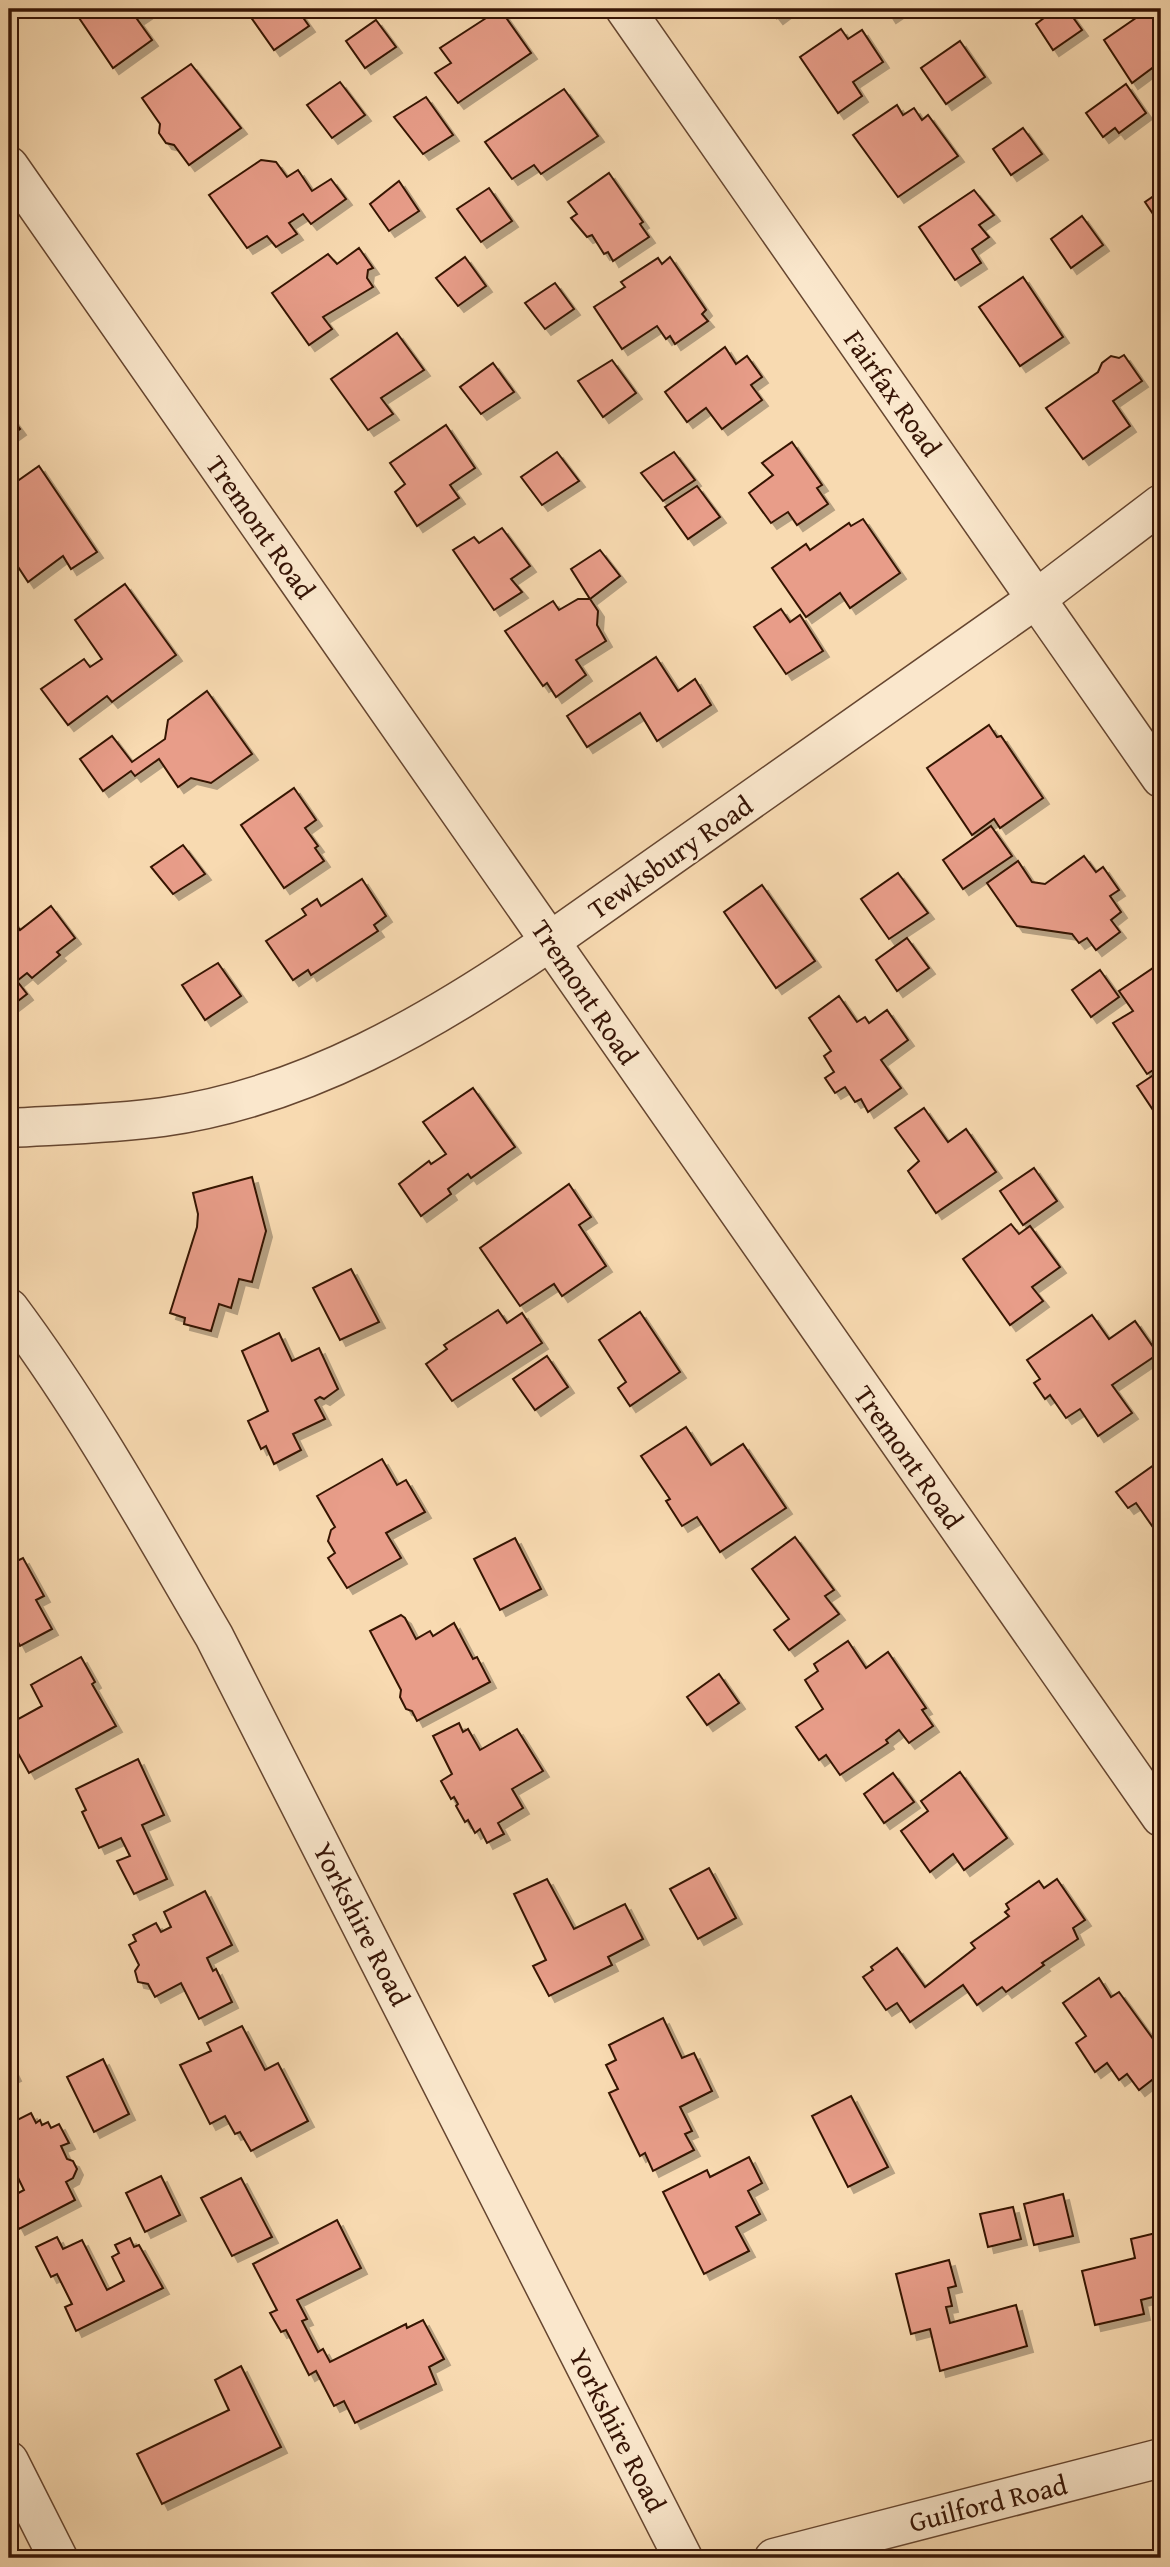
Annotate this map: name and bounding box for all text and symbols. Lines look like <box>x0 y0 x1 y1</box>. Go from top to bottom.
street label: Fairfax Road <box>835 321 952 464</box>
street label: Tremont Road <box>197 446 326 607</box>
street label: Tewksbury Road <box>579 784 760 929</box>
street label: Tremont Road <box>522 911 649 1073</box>
street label: Tremont Road <box>845 1376 974 1537</box>
street label: Yorkshire Road <box>304 1835 421 2013</box>
street label: Yorkshire Road <box>560 2341 677 2519</box>
street label: Guilford Road <box>905 2463 1071 2542</box>

